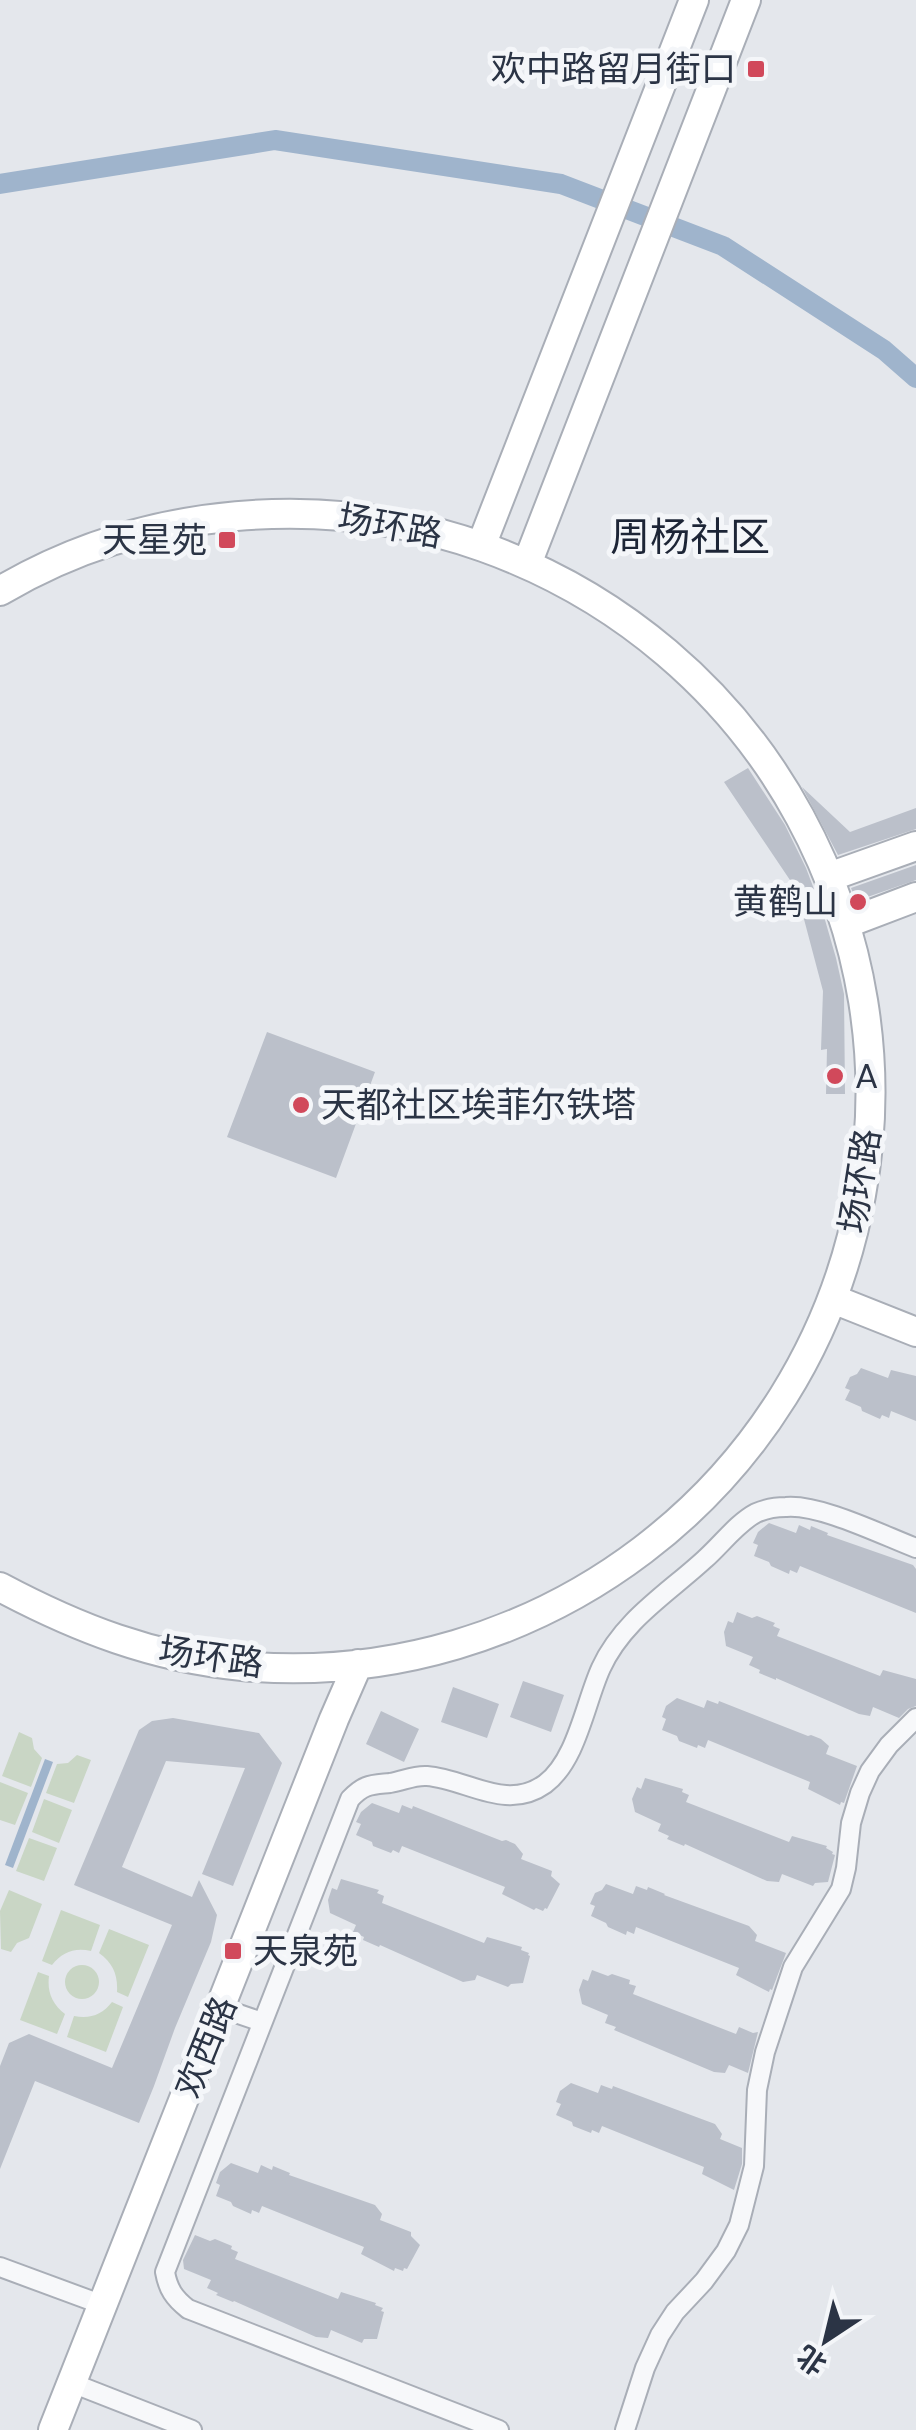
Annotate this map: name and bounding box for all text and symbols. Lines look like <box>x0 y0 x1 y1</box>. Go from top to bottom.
place label: 欢中路留月街口 <box>491 46 736 92</box>
marker: 欢中路留月街口 <box>745 58 767 80</box>
street label: 场环路 <box>334 494 446 558</box>
district label: 周杨社区 <box>610 511 770 563</box>
place label: 天星苑 <box>102 517 207 563</box>
marker: 天星苑 <box>216 529 238 551</box>
place label: 黄鹤山 <box>733 879 838 925</box>
marker: 黄鹤山 <box>847 891 869 913</box>
place label: A <box>855 1053 878 1099</box>
marker: A <box>824 1065 846 1087</box>
place label: 天都社区埃菲尔铁塔 <box>321 1082 636 1128</box>
marker: 天都社区埃菲尔铁塔 <box>290 1094 312 1116</box>
street label: 场环路 <box>829 1126 891 1236</box>
street label: 场环路 <box>156 1627 266 1687</box>
place label: 天泉苑 <box>253 1928 358 1974</box>
marker: 天泉苑 <box>222 1940 244 1962</box>
street label: 欢西路 <box>165 1990 247 2104</box>
north arrow <box>776 2290 876 2390</box>
text: 北 <box>790 2337 834 2383</box>

